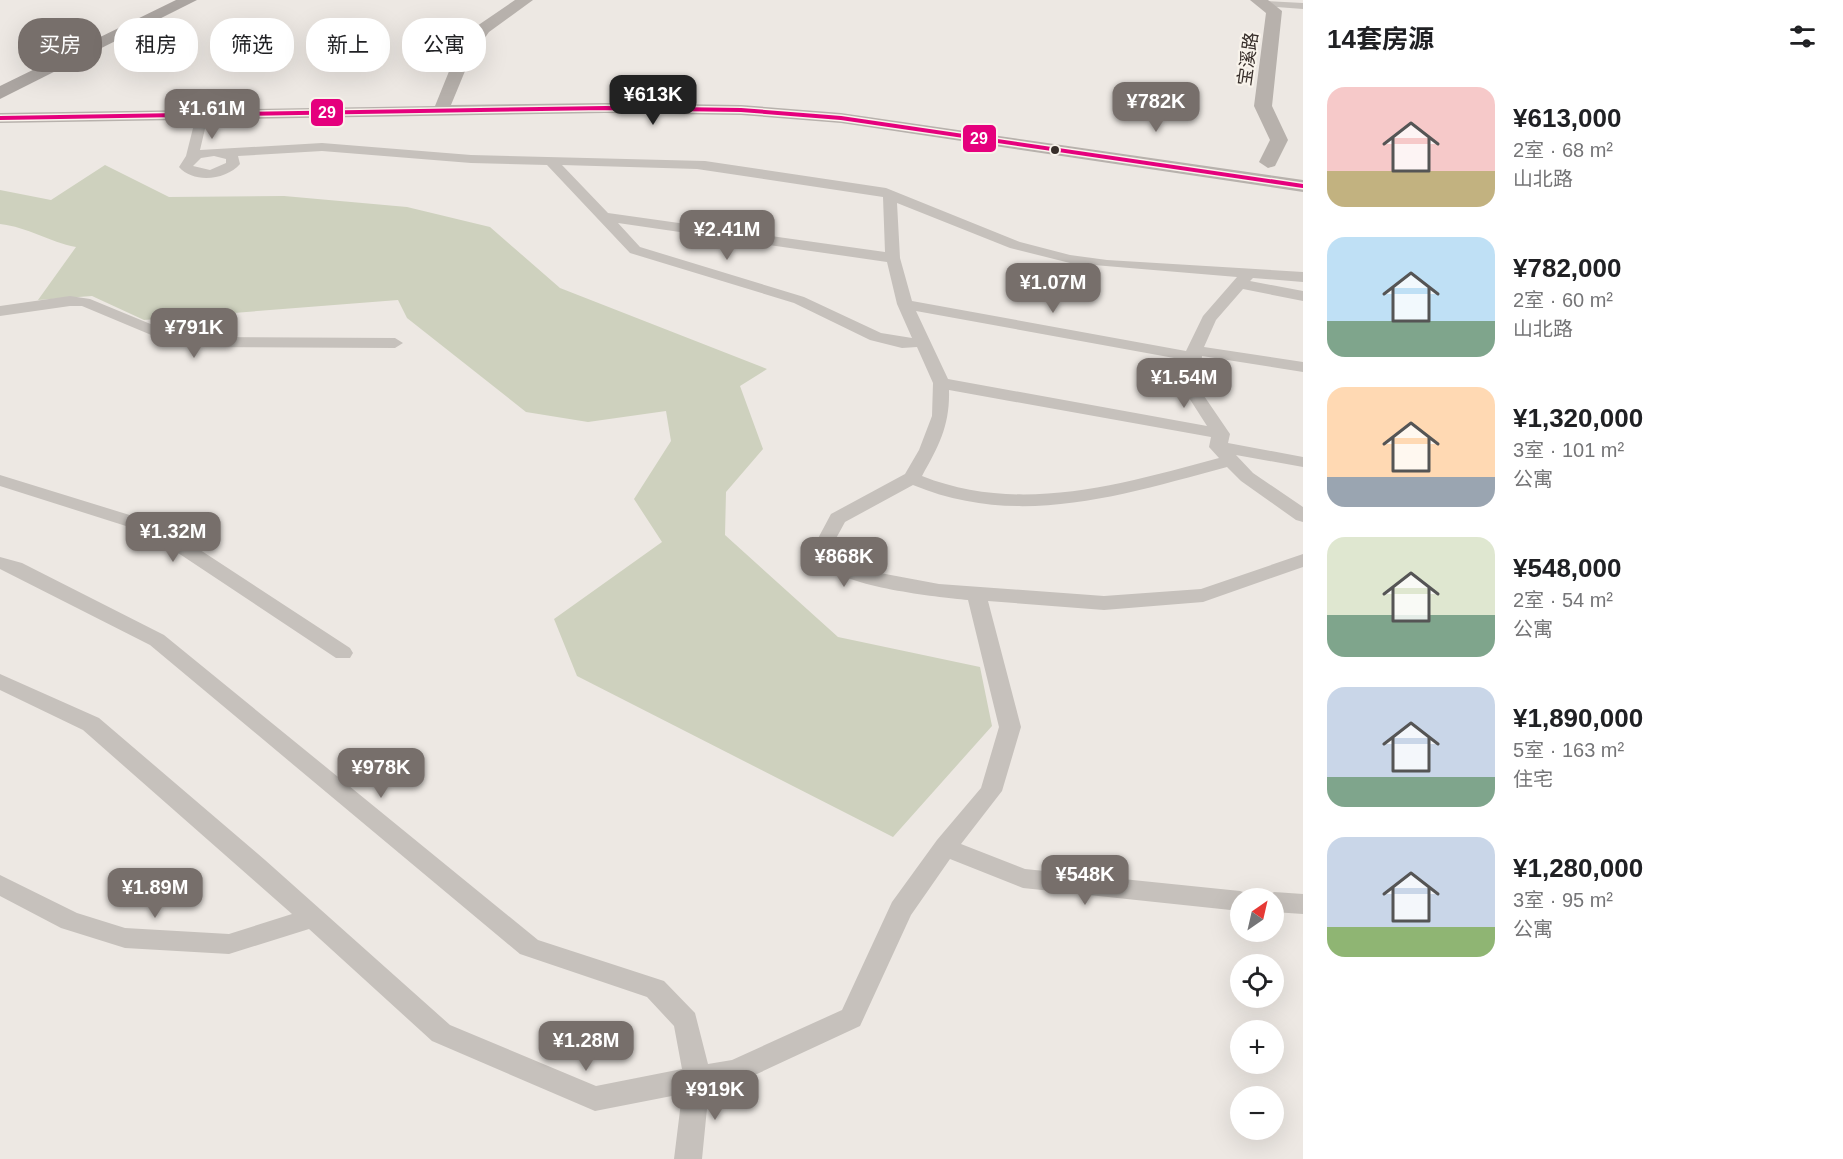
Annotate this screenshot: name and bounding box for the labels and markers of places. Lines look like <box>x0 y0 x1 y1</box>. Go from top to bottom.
pin: ¥613K <box>611 75 695 126</box>
pin: ¥782K <box>1114 82 1198 133</box>
pin: ¥1.61M <box>163 89 261 140</box>
unlabelled marker <box>1049 144 1061 156</box>
pin: ¥2.41M <box>678 210 776 261</box>
pin: ¥1.07M <box>1004 263 1102 314</box>
pin: ¥791K <box>152 308 236 359</box>
pin: ¥1.54M <box>1135 358 1233 409</box>
pin: ¥1.32M <box>124 512 222 563</box>
pin: ¥868K <box>802 537 886 588</box>
pin: ¥978K <box>339 748 423 799</box>
pin: ¥548K <box>1043 855 1127 906</box>
pin: ¥1.89M <box>106 868 204 919</box>
pin: ¥1.28M <box>537 1021 635 1072</box>
pin: ¥919K <box>673 1070 757 1121</box>

